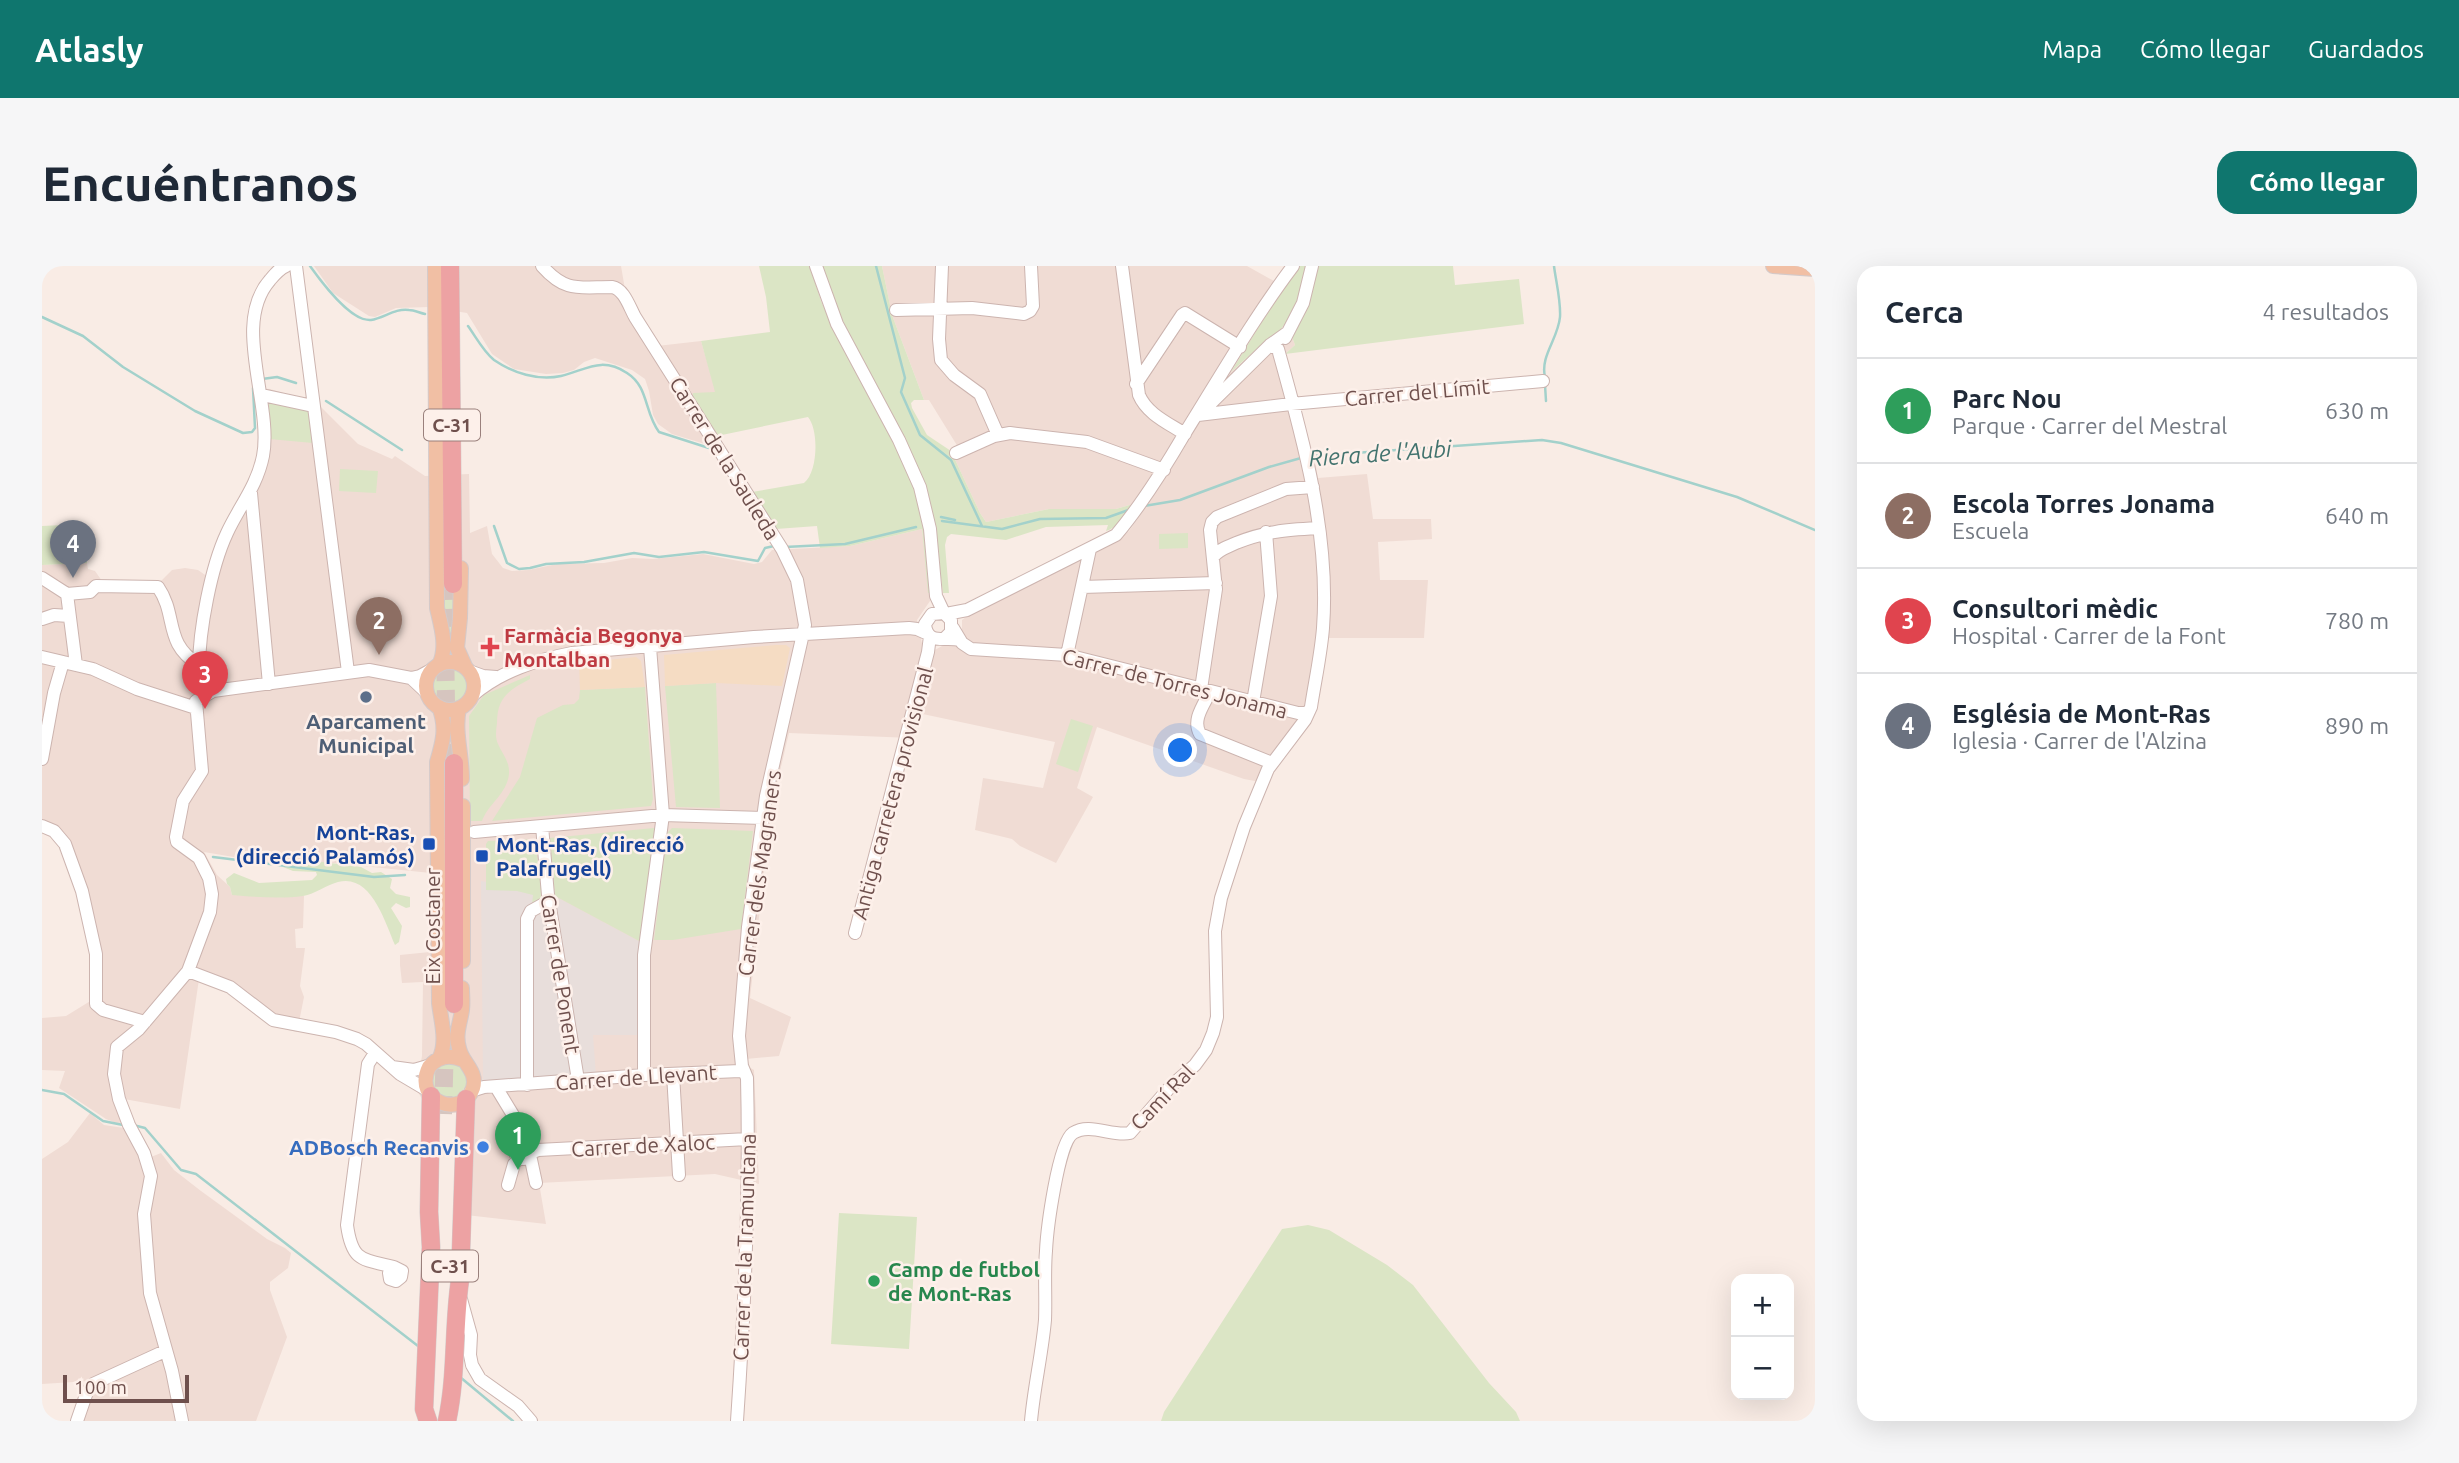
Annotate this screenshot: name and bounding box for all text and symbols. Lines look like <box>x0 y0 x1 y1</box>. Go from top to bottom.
text: Atlasly <box>35 31 144 68</box>
text: Mapa <box>2042 36 2102 63</box>
text: Cómo llegar <box>2140 36 2270 63</box>
text: Guardados <box>2308 36 2424 63</box>
button: Cómo llegar <box>2217 151 2417 214</box>
text: Encuéntranos <box>42 155 358 210</box>
text: Cerca <box>1885 295 1964 329</box>
text: 4 resultados <box>2263 299 2389 324</box>
street label: Carrer de la Sauleda <box>665 372 785 544</box>
street label: Carrer del Límit <box>1344 374 1490 410</box>
text: Parc Nou <box>1952 384 2062 413</box>
text: 1 <box>1902 398 1914 423</box>
text: 630 m <box>2325 398 2389 423</box>
road number: C-31 <box>424 410 480 440</box>
text: Parque · Carrer del Mestral <box>1952 413 2227 438</box>
water label: Riera de l'Aubi <box>1308 435 1454 470</box>
text: Escola Torres Jonama <box>1952 489 2215 518</box>
text: 2 <box>1902 503 1914 528</box>
text: 640 m <box>2325 503 2389 528</box>
text: Escuela <box>1952 518 2029 543</box>
pin: 4 <box>50 520 96 578</box>
text: Consultori mèdic <box>1952 594 2158 623</box>
pin: 2 <box>356 597 402 655</box>
text: 3 <box>1902 608 1914 633</box>
text: 780 m <box>2325 608 2389 633</box>
place label: Farmàcia Begonya Montalban <box>504 623 683 671</box>
text: Hospital · Carrer de la Font <box>1952 623 2226 648</box>
marker: Farmàcia Begonya Montalban <box>482 639 498 655</box>
street label: Carrer de Torres Jonama <box>1060 643 1290 723</box>
pin: 3 <box>182 651 228 709</box>
street label: Antiga carretera provisional <box>847 664 937 922</box>
marker: Aparcament Municipal <box>358 689 374 705</box>
text: Església de Mont-Ras <box>1952 699 2211 728</box>
place label: Aparcament Municipal <box>306 709 426 757</box>
text: 4 <box>1902 713 1914 738</box>
text: 890 m <box>2325 713 2389 738</box>
text: Iglesia · Carrer de l'Alzina <box>1952 728 2207 753</box>
your location <box>1163 733 1197 767</box>
street label: Carrer dels Magraners <box>733 768 785 978</box>
place label: Mont-Ras, (direcció Palamós) <box>236 820 415 868</box>
place label: Mont-Ras, (direcció Palafrugell) <box>496 832 685 880</box>
marker: Mont-Ras, (direcció Palamós) <box>421 836 437 852</box>
marker: Mont-Ras, (direcció Palafrugell) <box>474 848 490 864</box>
street label: Eix Costaner <box>420 867 444 985</box>
street label: Carrer de Ponent <box>537 893 585 1055</box>
street label: Carrer de Llevant <box>555 1059 717 1095</box>
street label: Camí Ral <box>1125 1060 1199 1134</box>
pin: 1 <box>495 1112 541 1170</box>
street label: Carrer de Xaloc <box>571 1129 716 1161</box>
street label: Carrer de la Tramuntana <box>728 1133 760 1361</box>
place label: ADBosch Recanvis <box>289 1135 469 1159</box>
marker: ADBosch Recanvis <box>475 1139 491 1155</box>
road number: C-31 <box>422 1250 478 1282</box>
place label: Camp de futbol de Mont-Ras <box>888 1257 1040 1305</box>
marker: Camp de futbol de Mont-Ras <box>866 1273 882 1289</box>
map controls <box>1731 1274 1794 1400</box>
button: + <box>1731 1274 1794 1337</box>
button: − <box>1731 1337 1794 1400</box>
scale bar <box>63 1372 189 1404</box>
text: 100 m <box>74 1376 127 1398</box>

